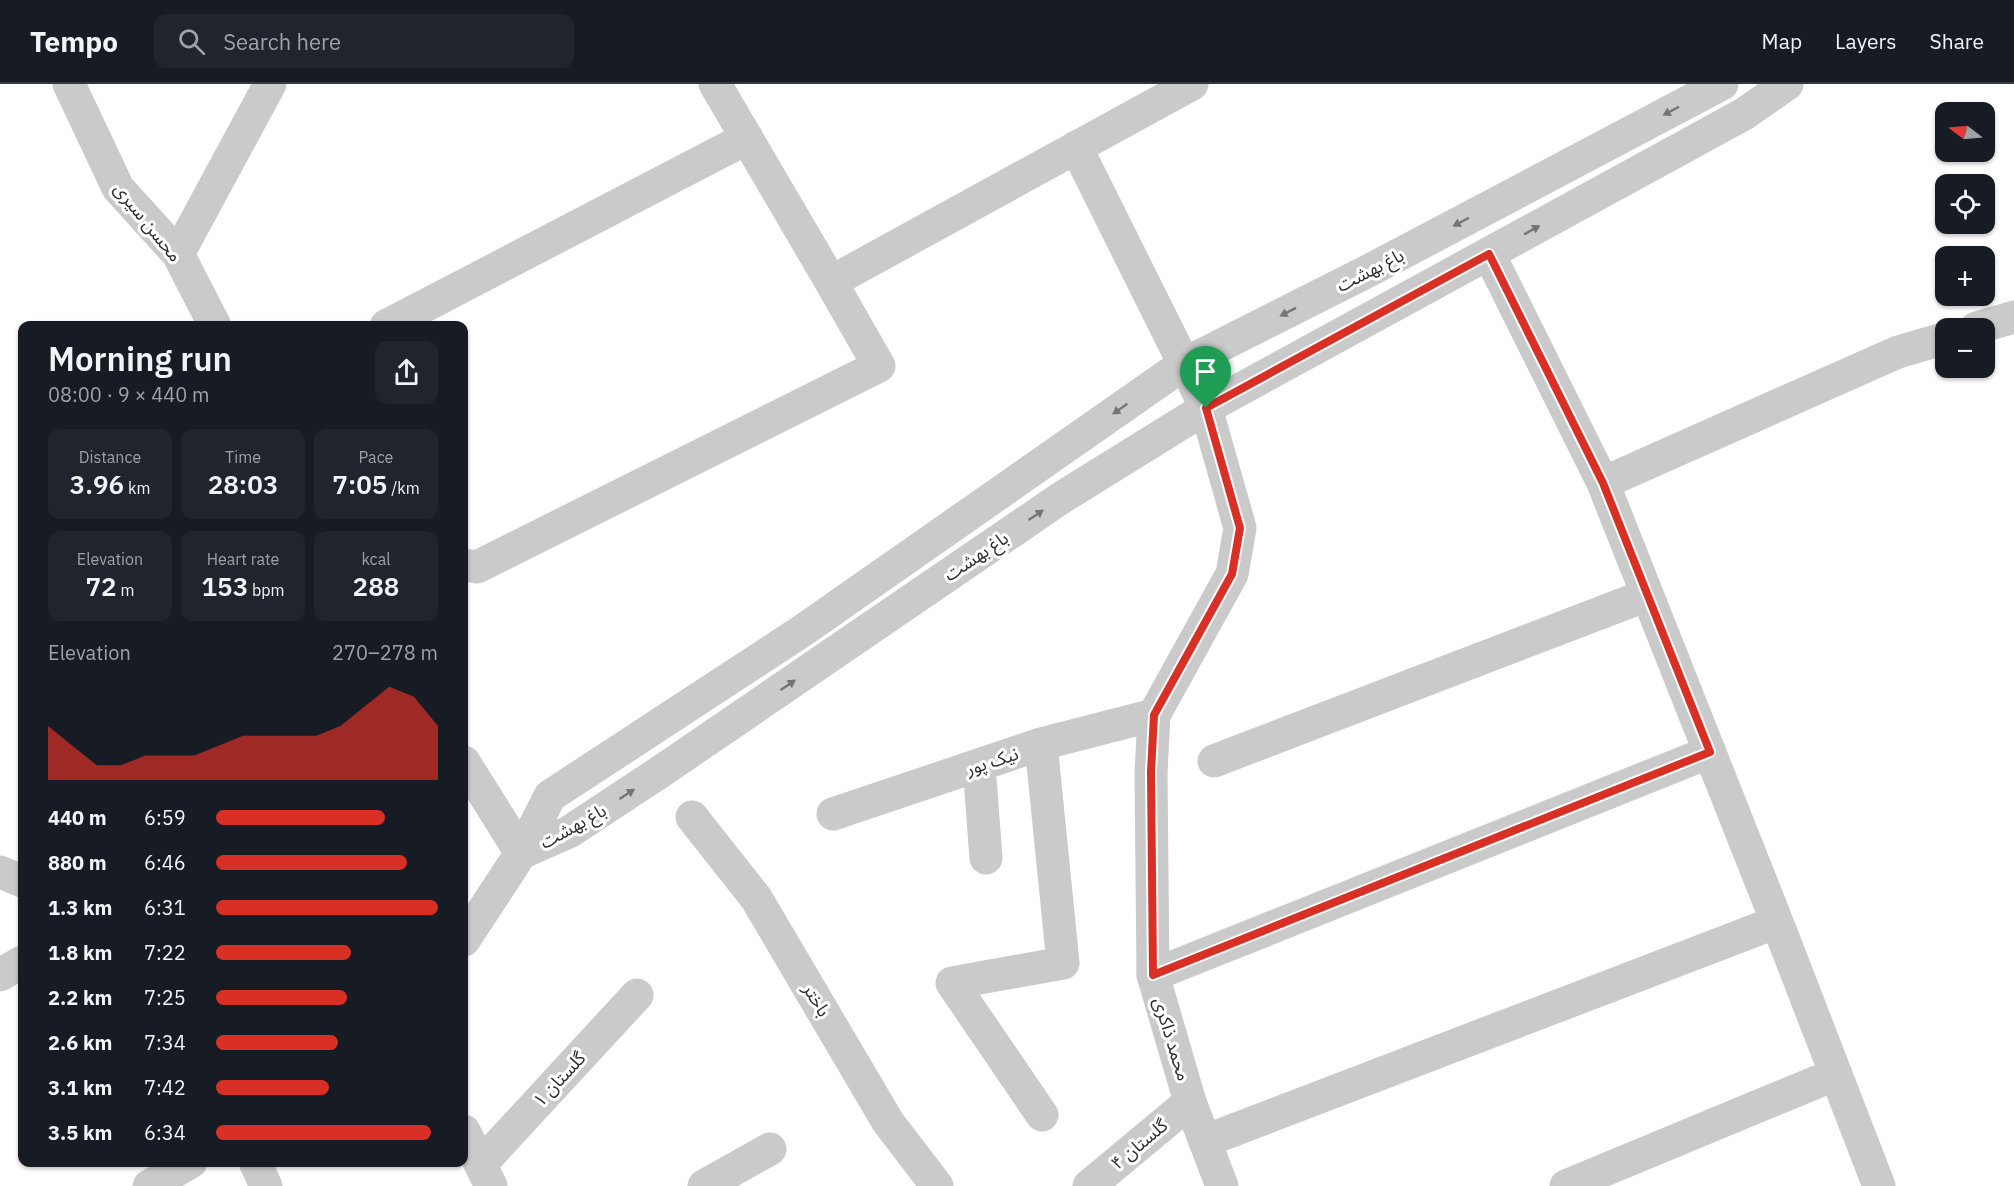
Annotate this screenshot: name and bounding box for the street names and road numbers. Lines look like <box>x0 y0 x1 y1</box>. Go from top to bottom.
street label: محسن سیری <box>109 178 187 266</box>
street label: باغ بهشت <box>1333 243 1409 299</box>
street label: باغ بهشت <box>940 526 1014 588</box>
street label: نیک پور <box>962 742 1021 781</box>
street label: باغ بهشت <box>536 798 612 856</box>
street label: باختر <box>798 978 836 1021</box>
street label: محمد ذاکری <box>1148 994 1196 1084</box>
street label: گلستان ۱ <box>528 1046 591 1111</box>
street label: گلستان ۴ <box>1106 1113 1172 1174</box>

